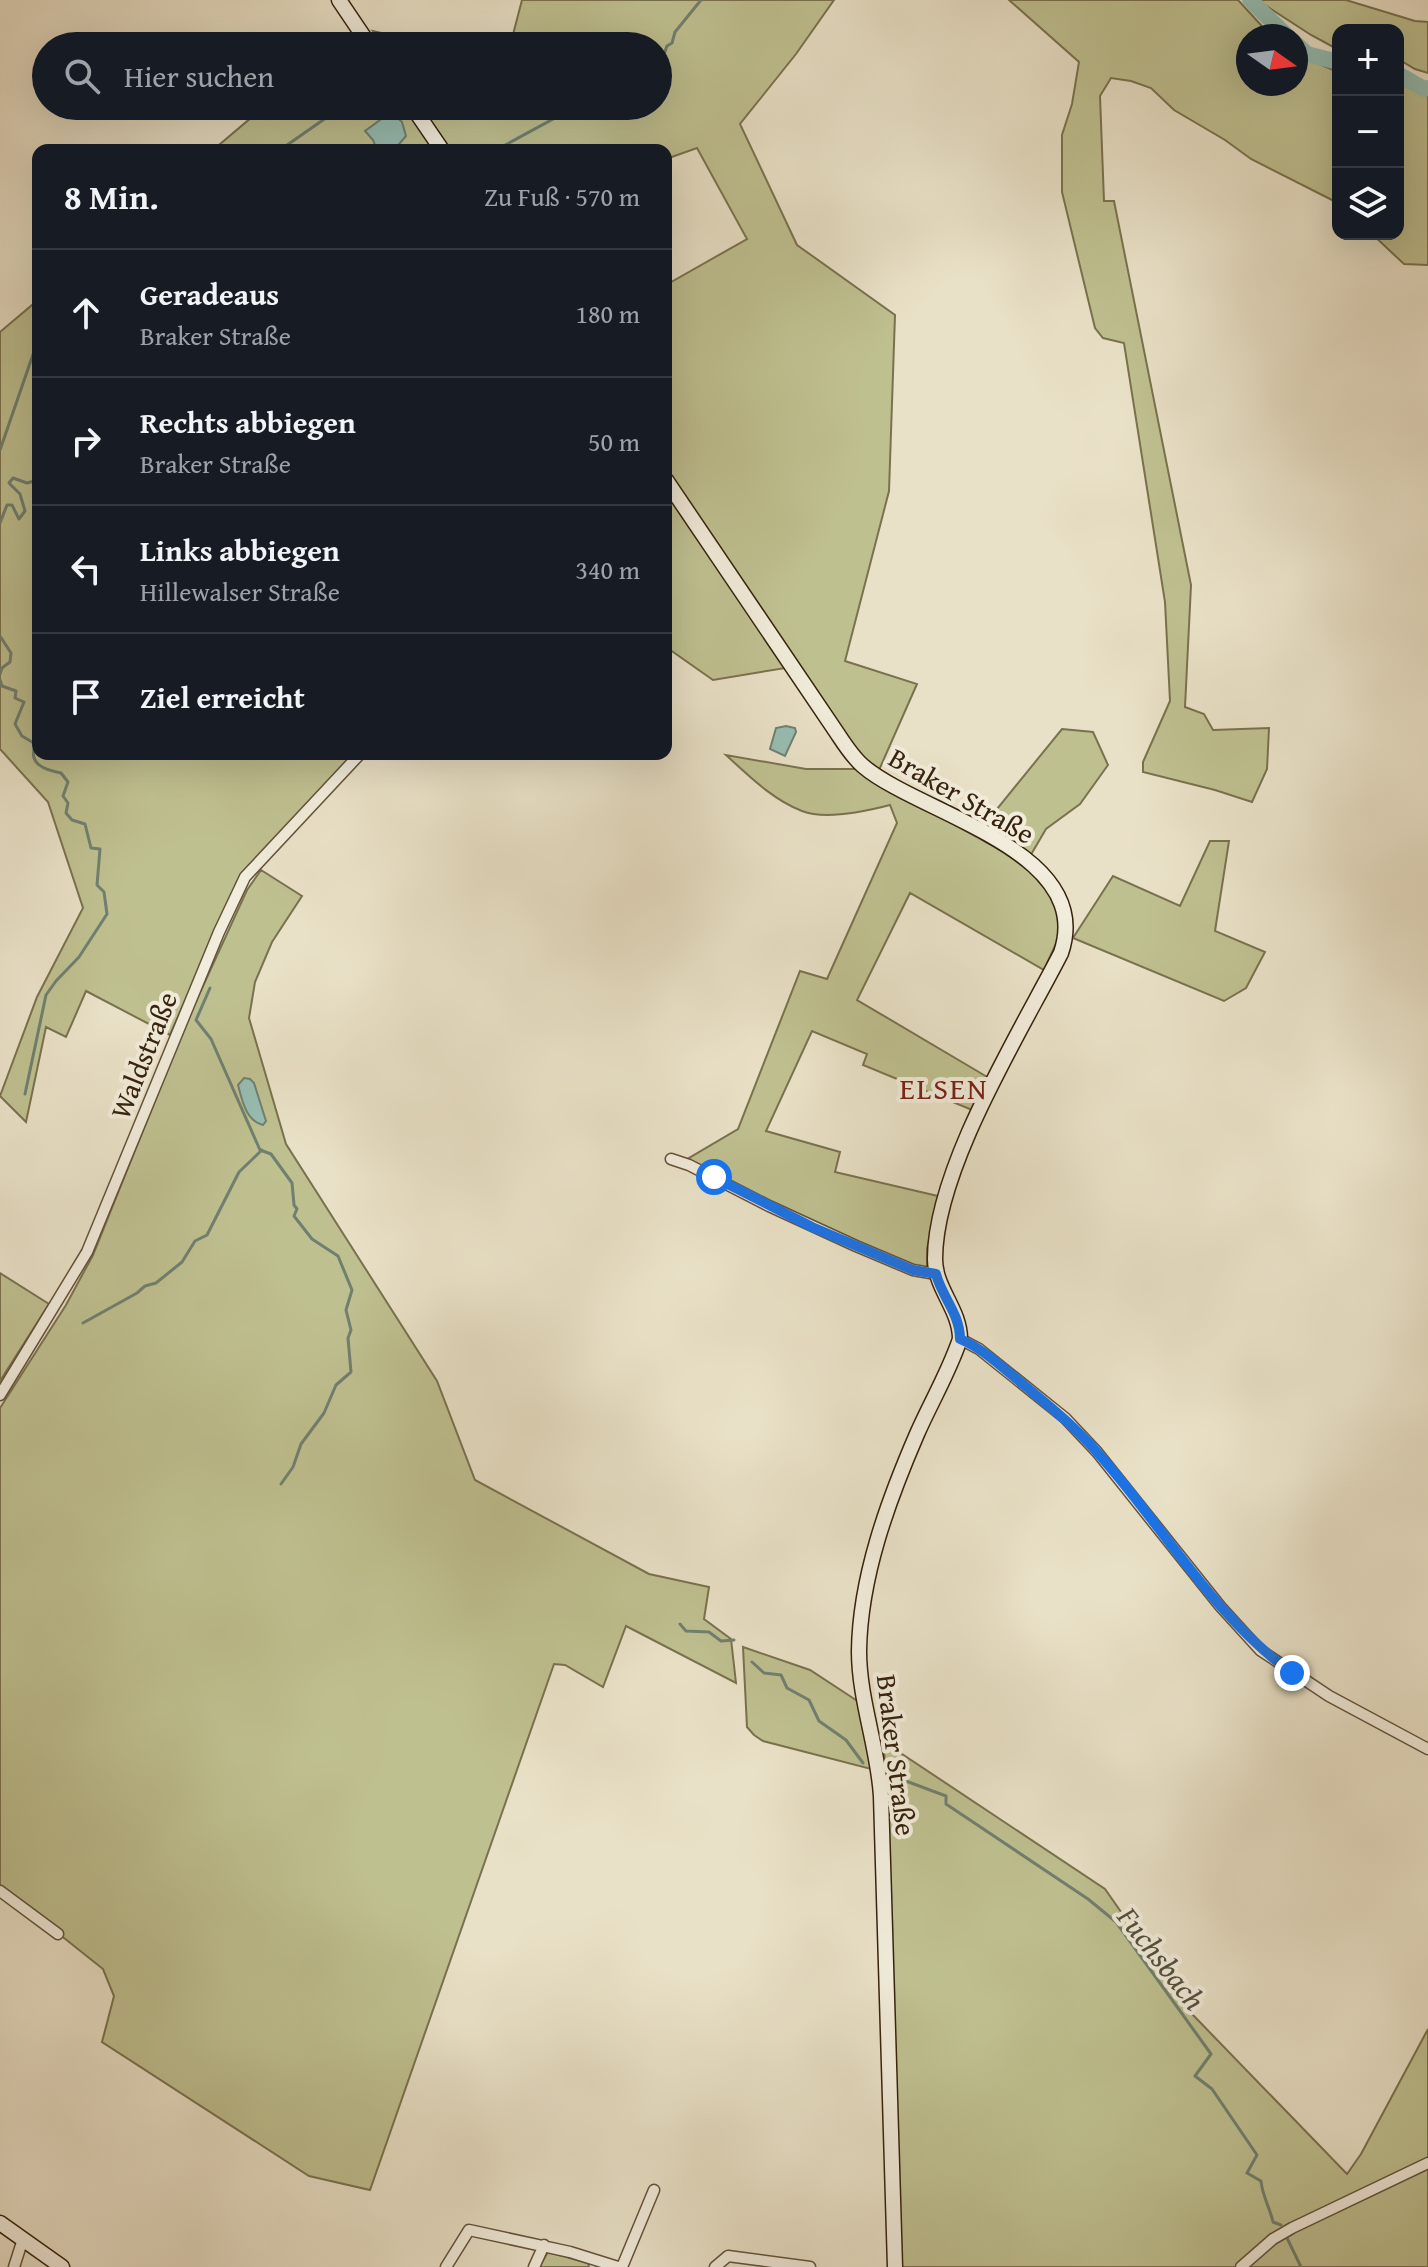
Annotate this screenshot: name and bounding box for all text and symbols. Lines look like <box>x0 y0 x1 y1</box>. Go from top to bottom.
north arrow <box>1236 24 1308 96</box>
map controls <box>1332 24 1404 240</box>
button: + <box>1332 24 1404 96</box>
search box <box>32 32 672 120</box>
icon: search <box>60 54 104 98</box>
text: Hier suchen <box>124 54 274 98</box>
button: − <box>1332 96 1404 168</box>
button: layers <box>1332 168 1404 240</box>
text: 8 Min. <box>64 172 159 221</box>
text: Zu Fuß · 570 m <box>484 177 640 216</box>
text: Geradeaus <box>140 272 279 316</box>
icon: ahead <box>64 291 108 335</box>
text: 180 m <box>575 294 640 333</box>
text: Braker Straße <box>140 316 291 355</box>
text: Rechts abbiegen <box>140 400 356 444</box>
icon: right <box>64 419 108 463</box>
text: 50 m <box>588 422 640 461</box>
text: Braker Straße <box>140 444 291 483</box>
text: Links abbiegen <box>140 528 340 572</box>
icon: left <box>64 547 108 591</box>
text: 340 m <box>575 550 640 589</box>
text: Hillewalser Straße <box>140 572 340 611</box>
icon: arrive <box>64 675 108 719</box>
text: Ziel erreicht <box>140 675 305 719</box>
street label: Braker Straße <box>881 737 1043 853</box>
street label: Waldstraße <box>99 985 187 1125</box>
district label: ELSEN <box>899 1066 989 1110</box>
route start <box>696 1159 732 1195</box>
route end <box>1274 1655 1310 1691</box>
street label: Braker Straße <box>867 1672 927 1838</box>
water label: Fuchsbach <box>1107 1896 1217 2019</box>

